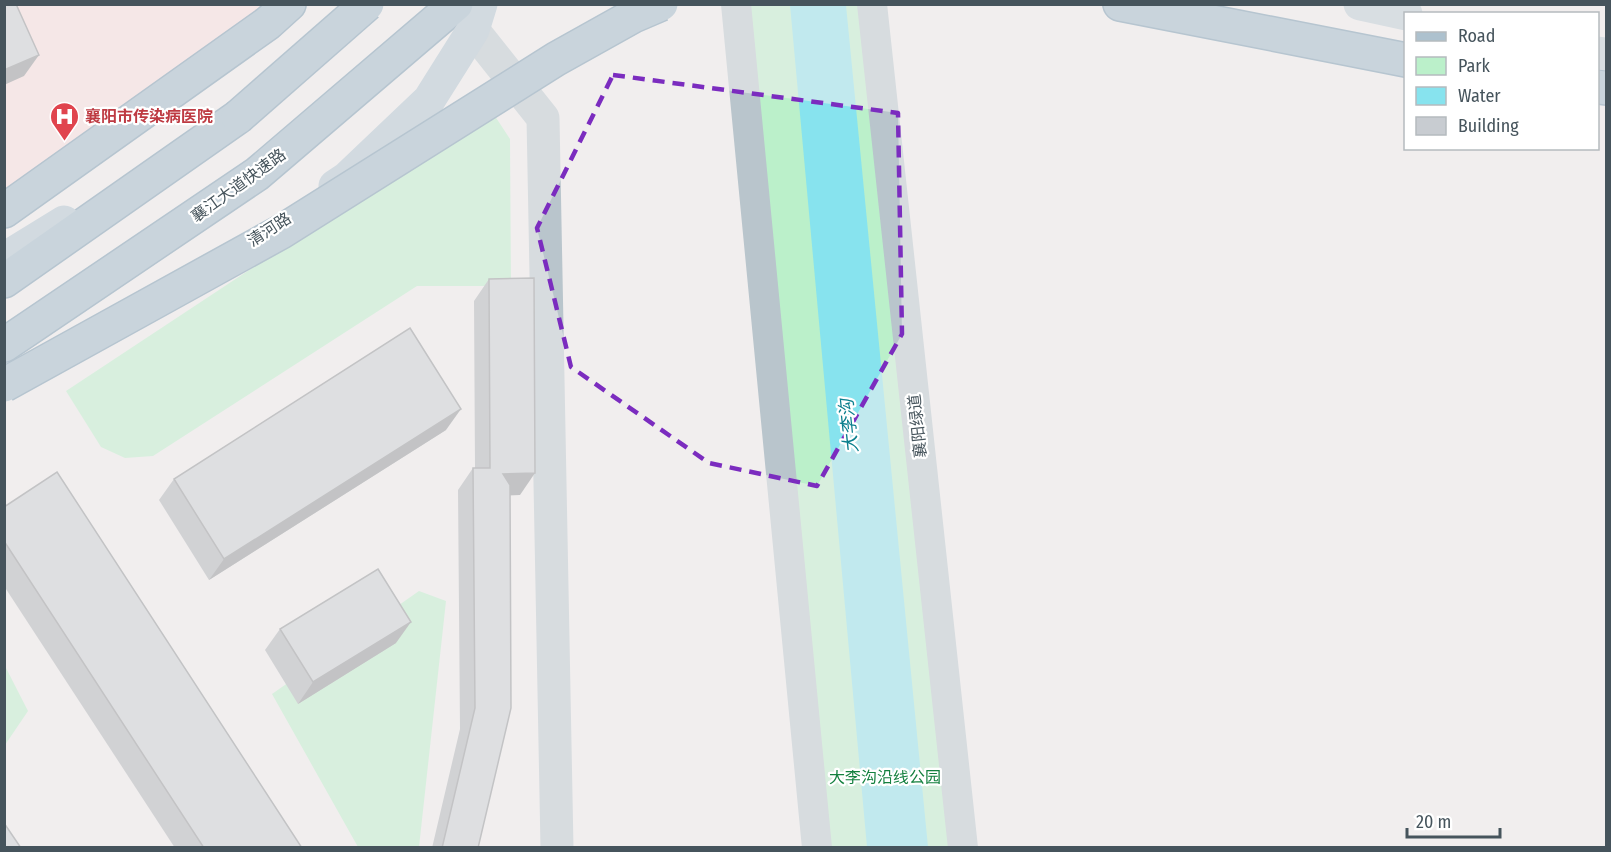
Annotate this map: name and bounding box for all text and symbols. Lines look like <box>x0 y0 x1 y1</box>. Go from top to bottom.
legend <box>1404 12 1599 150</box>
text: Road <box>1458 25 1495 47</box>
text: Park <box>1458 55 1491 77</box>
text: Water <box>1458 85 1501 107</box>
hospital icon: 襄阳市传染病医院 <box>48 100 80 142</box>
place label: 襄阳市传染病医院 <box>85 107 213 126</box>
text: Building <box>1458 115 1519 137</box>
street label: 襄江大道快速路 <box>187 145 289 226</box>
street label: 清河路 <box>244 208 295 250</box>
street label: 襄阳绿道 <box>905 393 930 459</box>
water label: 大李沟 <box>835 396 863 454</box>
park label: 大李沟沿线公园 <box>829 768 941 787</box>
scale bar <box>1407 801 1500 839</box>
text: 20 m <box>1416 811 1451 833</box>

